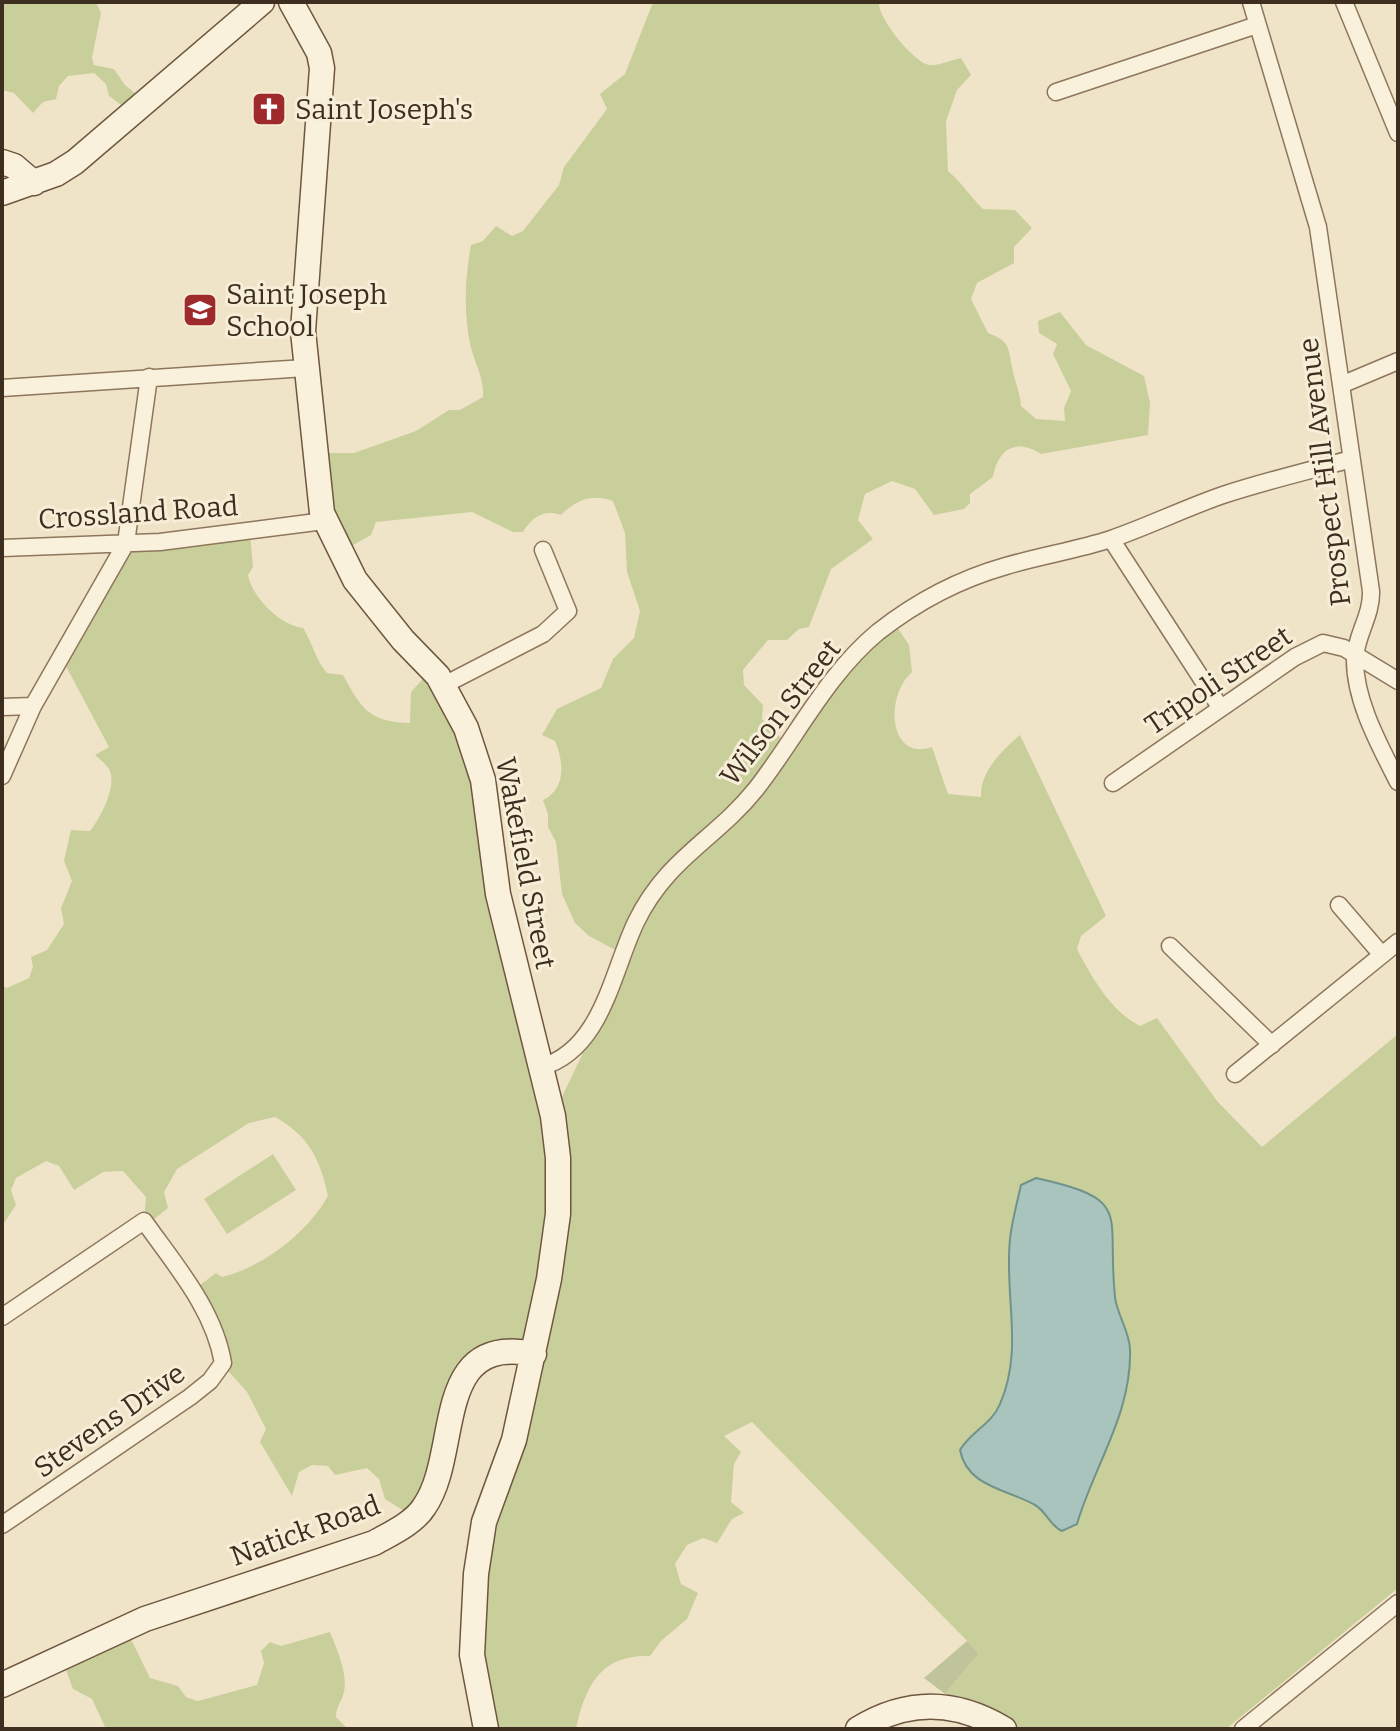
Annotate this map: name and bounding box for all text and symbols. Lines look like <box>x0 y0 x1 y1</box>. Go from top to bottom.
church icon: Saint Joseph's <box>250 90 288 128</box>
place label: Saint Joseph's <box>295 93 473 126</box>
place label: Saint Joseph School <box>226 278 387 343</box>
school or university icon: Saint Joseph School <box>181 291 219 329</box>
street label: Prospect Hill Avenue <box>1292 336 1357 608</box>
street label: Crossland Road <box>37 489 239 536</box>
street label: Tripoli Street <box>1139 619 1298 742</box>
street label: Wilson Street <box>713 633 847 792</box>
street label: Wakefield Street <box>489 754 562 972</box>
street label: Stevens Drive <box>28 1356 191 1484</box>
street label: Natick Road <box>226 1488 384 1573</box>

